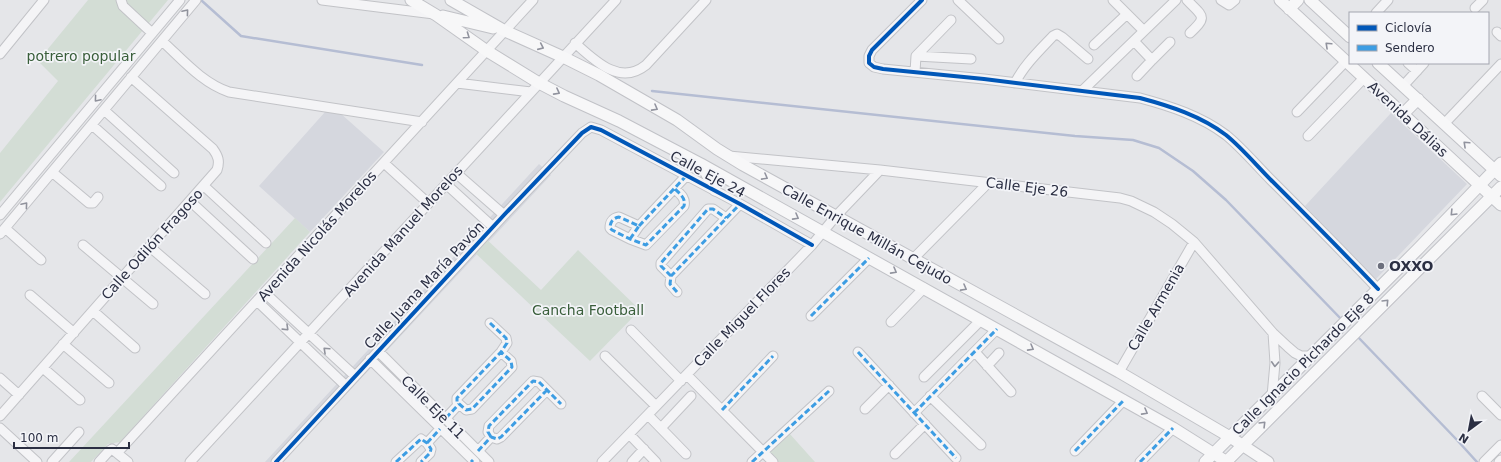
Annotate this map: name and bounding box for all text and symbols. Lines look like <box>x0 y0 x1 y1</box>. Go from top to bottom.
one-way arrow <box>181 9 188 17</box>
legend <box>1349 12 1489 64</box>
text: Ciclovía <box>1385 21 1432 35</box>
one-way arrow <box>463 31 470 39</box>
text: Sendero <box>1385 41 1435 55</box>
one-way arrow <box>536 42 544 50</box>
one-way arrow <box>1325 42 1333 49</box>
park label: potrero popular <box>27 48 136 64</box>
street label: Avenida Dálias <box>1365 78 1451 160</box>
one-way arrow <box>552 88 560 95</box>
one-way arrow <box>95 94 102 101</box>
one-way arrow <box>651 103 659 110</box>
one-way arrow <box>1463 141 1470 148</box>
street label: Calle Eje 24 <box>668 147 748 201</box>
street label: Avenida Manuel Morelos <box>340 162 466 300</box>
street label: Avenida Nicolás Morelos <box>254 168 380 304</box>
one-way arrow <box>761 173 768 180</box>
street label: Calle Eje 26 <box>985 174 1069 200</box>
street label: Calle Enrique Millán Cejudo <box>779 181 955 287</box>
street label: Calle Odilón Fragoso <box>98 185 206 303</box>
one-way arrow <box>20 202 27 209</box>
one-way arrow <box>1450 208 1458 216</box>
one-way arrow <box>792 212 799 219</box>
street label: Calle Juana María Pavón <box>361 218 487 352</box>
place label: OXXO <box>1389 258 1433 274</box>
street label: Calle Armenia <box>1125 261 1187 353</box>
marker: OXXO <box>1376 261 1386 271</box>
street label: Calle Miguel Flores <box>690 264 794 370</box>
one-way arrow <box>890 267 897 274</box>
one-way arrow <box>960 283 968 290</box>
street label: Calle Ignacio Pichardo Eje 8 <box>1229 290 1377 438</box>
one-way arrow <box>1381 299 1388 307</box>
park label: Cancha Football <box>532 302 644 318</box>
one-way arrow <box>281 324 288 331</box>
one-way arrow <box>1027 343 1035 351</box>
one-way arrow <box>323 347 331 355</box>
one-way arrow <box>1270 361 1279 367</box>
street label: Calle Eje 11 <box>398 372 468 442</box>
one-way arrow <box>1141 407 1148 414</box>
north arrow <box>1449 410 1489 450</box>
one-way arrow <box>1258 422 1266 429</box>
scale bar <box>14 424 129 450</box>
text: N <box>1457 430 1471 446</box>
text: 100 m <box>20 431 58 445</box>

